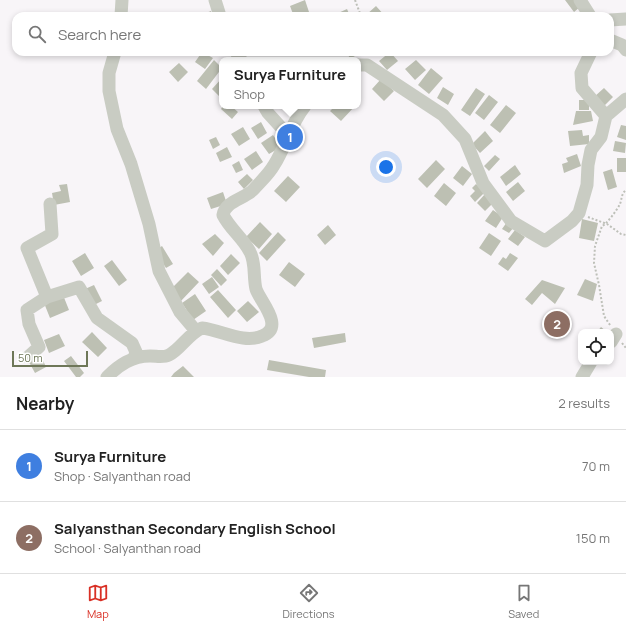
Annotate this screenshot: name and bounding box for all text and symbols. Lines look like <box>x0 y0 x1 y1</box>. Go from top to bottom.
search box <box>12 12 614 56</box>
icon: search <box>26 23 48 45</box>
text: Search here <box>58 24 141 45</box>
popup <box>219 57 361 109</box>
text: Surya Furniture <box>234 64 346 85</box>
text: Shop <box>234 85 265 103</box>
pin: 1 <box>277 122 303 152</box>
your location <box>376 157 396 177</box>
pin: 2 <box>544 309 570 339</box>
map controls <box>578 329 614 365</box>
button: locate <box>578 329 614 365</box>
scale bar <box>12 349 88 368</box>
text: 50 m <box>18 350 43 365</box>
text: Nearby <box>16 392 74 415</box>
text: 2 results <box>558 394 610 412</box>
text: Surya Furniture <box>54 446 166 467</box>
text: 1 <box>26 457 32 475</box>
text: 70 m <box>582 457 610 475</box>
text: Shop · Salyanthan road <box>54 467 191 485</box>
text: Salyansthan Secondary English School <box>54 518 336 539</box>
text: 2 <box>25 529 33 547</box>
text: 150 m <box>576 529 610 547</box>
text: School · Salyanthan road <box>54 539 201 557</box>
tab: Map <box>87 582 109 621</box>
tab: Directions <box>282 582 335 621</box>
tab: Saved <box>508 582 539 621</box>

